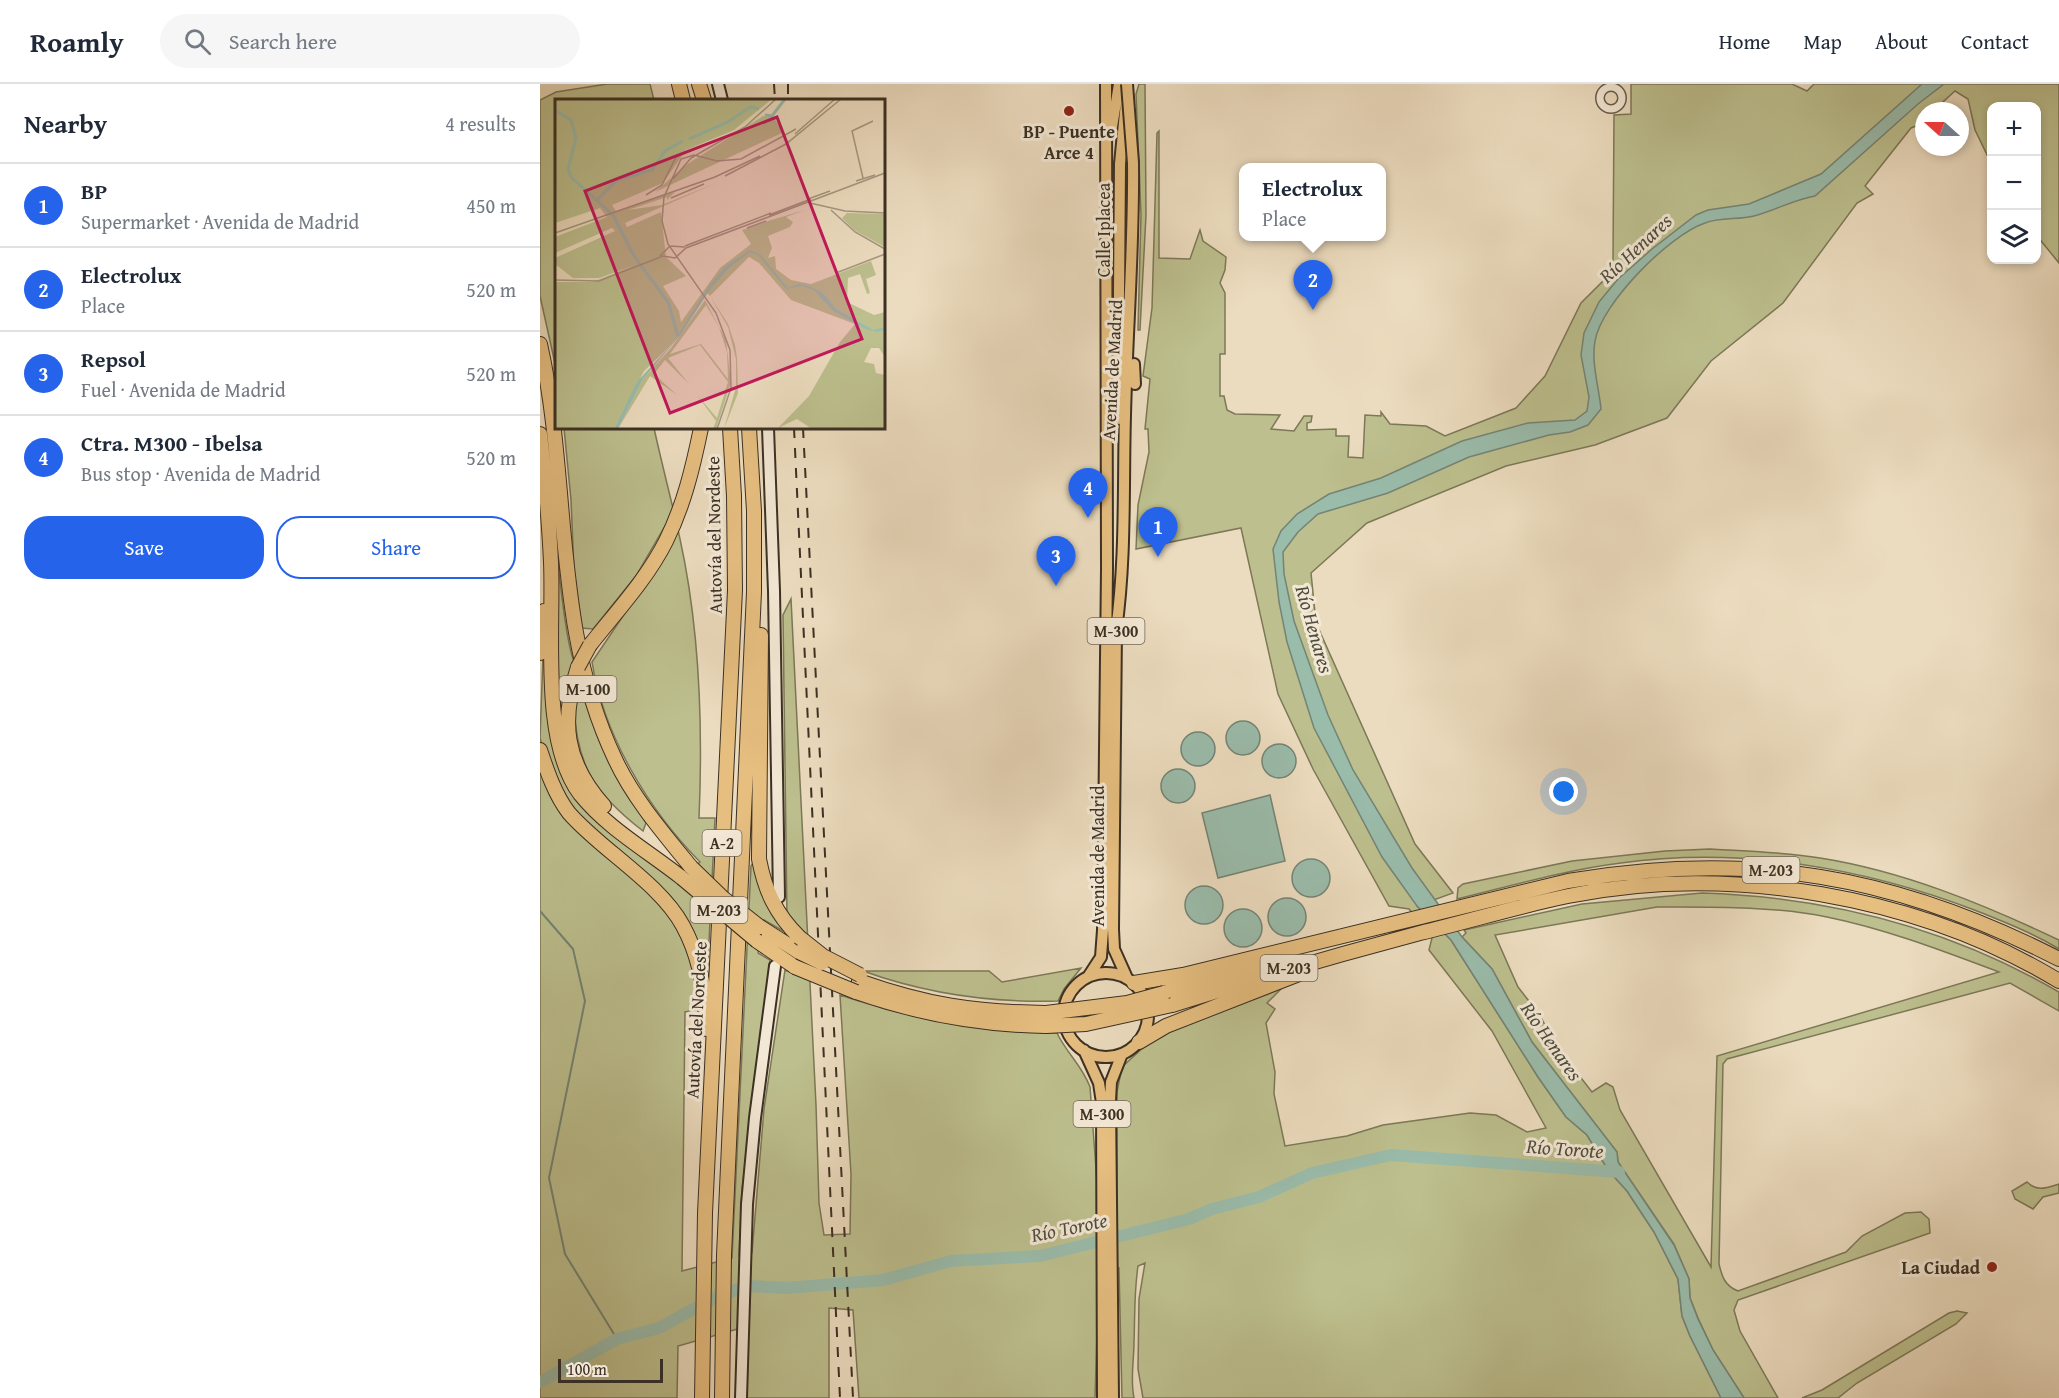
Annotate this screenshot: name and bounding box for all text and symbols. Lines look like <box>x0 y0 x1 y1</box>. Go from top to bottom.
search box <box>160 14 580 68</box>
text: Roamly <box>30 21 124 62</box>
icon: search <box>181 25 214 58</box>
text: Search here <box>229 25 337 57</box>
text: Home <box>1719 26 1770 57</box>
text: Map <box>1803 26 1842 57</box>
text: About <box>1875 26 1928 57</box>
text: Contact <box>1961 26 2029 57</box>
inset map <box>555 99 885 429</box>
north arrow <box>1915 102 1969 156</box>
map controls <box>1987 102 2041 264</box>
button: + <box>1987 102 2041 156</box>
text: Nearby <box>24 104 107 143</box>
marker: BP - Puente Arce 4 <box>1062 104 1076 118</box>
text: 4 results <box>445 109 516 138</box>
place label: BP - Puente Arce 4 <box>1023 118 1115 166</box>
button: − <box>1987 156 2041 210</box>
popup <box>1239 163 1386 241</box>
text: Electrolux <box>1262 172 1363 204</box>
text: BP <box>81 175 107 207</box>
street label: Calle Iplacea <box>1090 182 1117 277</box>
text: 1 <box>38 191 49 220</box>
text: 450 m <box>466 191 516 220</box>
text: Place <box>1262 204 1306 233</box>
water label: Río Henares <box>1591 206 1679 290</box>
text: Supermarket · Avenida de Madrid <box>81 207 359 236</box>
button: layers <box>1987 210 2041 264</box>
text: Electrolux <box>81 259 181 291</box>
pin: 2 <box>1294 260 1332 310</box>
text: 2 <box>38 275 49 304</box>
text: 520 m <box>466 275 516 304</box>
text: Place <box>81 291 125 320</box>
street label: Avenida de Madrid <box>1095 298 1129 441</box>
text: Repsol <box>81 343 146 375</box>
text: 3 <box>38 359 49 388</box>
text: 520 m <box>466 359 516 388</box>
text: Fuel · Avenida de Madrid <box>81 375 286 404</box>
text: Ctra. M300 - Ibelsa <box>81 427 263 459</box>
text: 4 <box>38 443 49 472</box>
text: 520 m <box>466 443 516 472</box>
street label: Autovía del Nordeste <box>699 456 729 614</box>
text: Bus stop · Avenida de Madrid <box>81 459 321 488</box>
pin: 4 <box>1068 468 1108 518</box>
pin: 1 <box>1138 508 1178 557</box>
button: Save <box>24 516 264 579</box>
button: Share <box>276 516 516 579</box>
pin: 3 <box>1036 536 1076 586</box>
water label: Río Henares <box>1288 581 1342 677</box>
road number: M-300 <box>1088 618 1144 644</box>
road number: M-100 <box>560 676 616 702</box>
your location <box>1549 777 1578 806</box>
street label: Avenida de Madrid <box>1084 785 1111 927</box>
road number: A-2 <box>702 830 741 856</box>
road number: M-203 <box>1742 857 1800 883</box>
road number: M-203 <box>690 897 747 923</box>
street label: Autovía del Nordeste <box>678 941 714 1099</box>
road number: M-203 <box>1260 955 1317 981</box>
water label: Río Henares <box>1514 995 1590 1087</box>
road number: M-300 <box>1074 1101 1130 1127</box>
water label: Río Torote <box>1525 1131 1604 1165</box>
water label: Río Torote <box>1027 1205 1110 1249</box>
place label: La Ciudad <box>1901 1254 1981 1281</box>
marker: La Ciudad <box>1985 1260 1999 1274</box>
scale bar <box>558 1356 663 1384</box>
text: 100 m <box>567 1357 607 1381</box>

